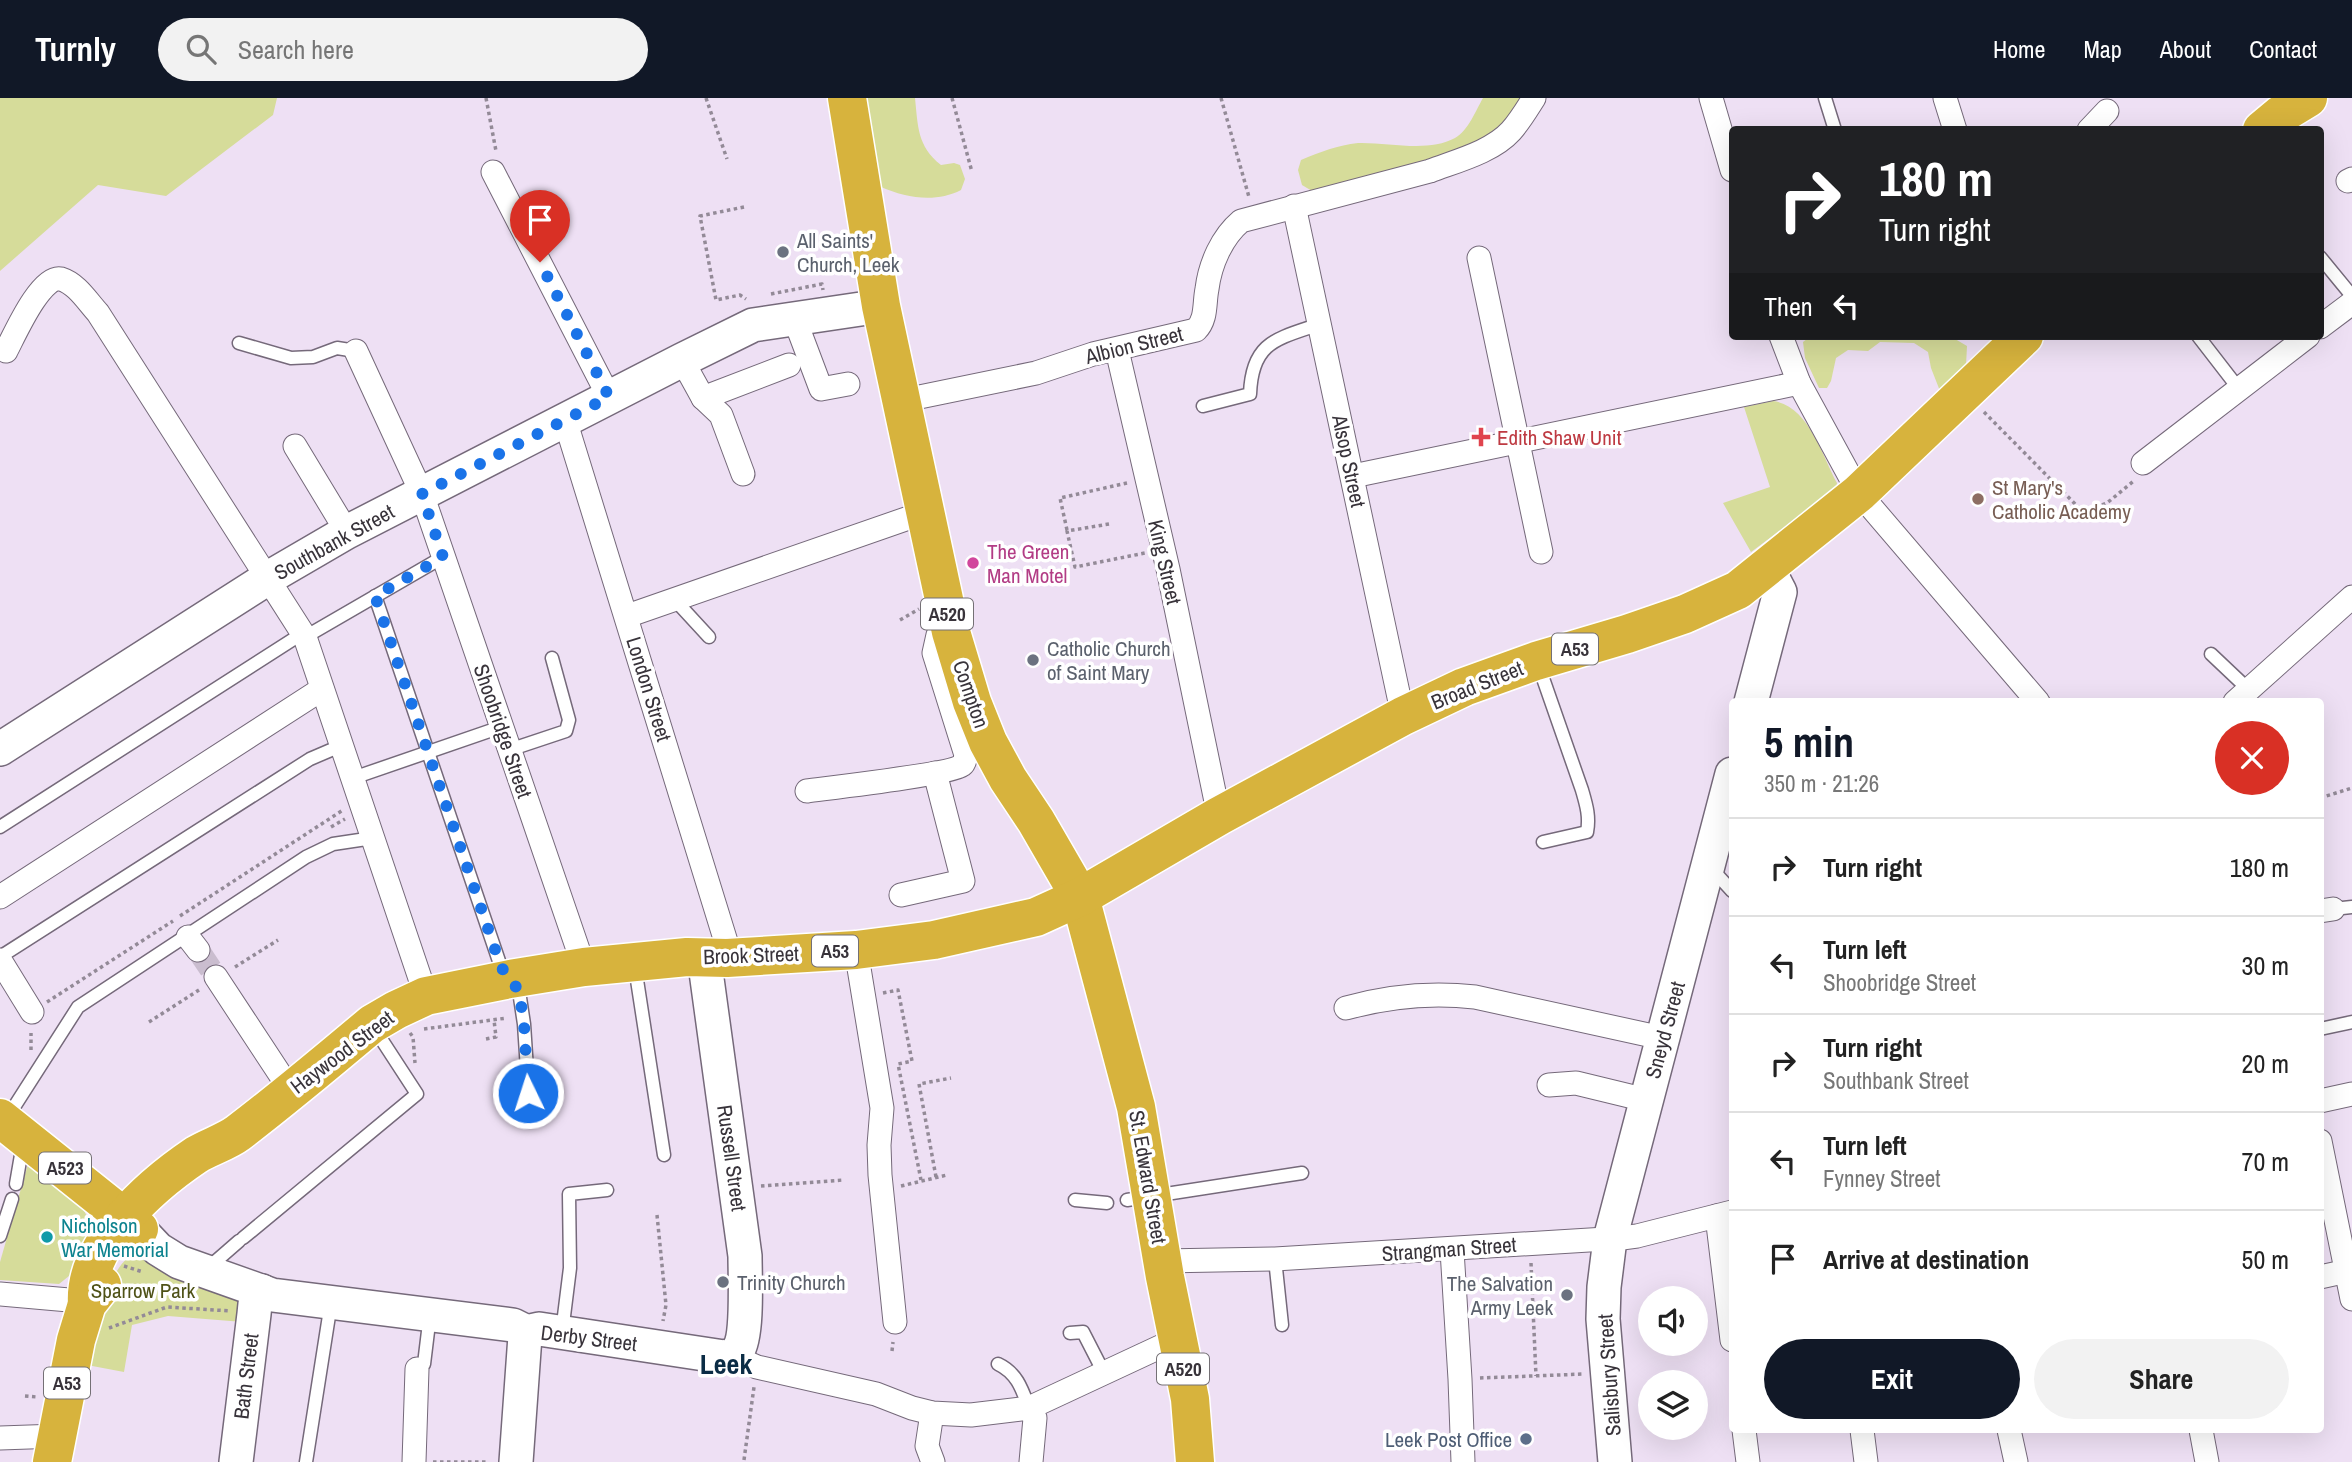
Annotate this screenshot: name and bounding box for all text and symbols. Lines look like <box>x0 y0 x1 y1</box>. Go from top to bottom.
search box <box>158 18 648 81</box>
text: Turnly <box>35 27 116 71</box>
icon: search <box>182 30 220 68</box>
text: Search here <box>238 32 354 67</box>
text: Home <box>1993 33 2045 65</box>
text: Map <box>2083 33 2122 65</box>
text: About <box>2160 33 2211 65</box>
text: Contact <box>2249 33 2317 65</box>
text: 180 m <box>1879 145 1993 211</box>
icon: right <box>1764 154 1855 245</box>
pin <box>510 190 570 262</box>
icon: arrive <box>521 201 559 239</box>
text: Turn right <box>1879 208 1991 251</box>
place label: All Saints' Church, Leek <box>796 226 900 279</box>
marker: All Saints' Church, Leek <box>775 244 791 260</box>
icon: left <box>1827 287 1865 325</box>
text: Then <box>1764 289 1813 324</box>
street label: Albion Street <box>1081 319 1186 371</box>
street label: Alsop Street <box>1325 411 1373 510</box>
place label: Edith Shaw Unit <box>1497 423 1622 452</box>
marker: Edith Shaw Unit <box>1471 427 1491 447</box>
place label: St Mary's Catholic Academy <box>1992 473 2131 526</box>
marker: St Mary's Catholic Academy <box>1970 491 1986 507</box>
street label: Southbank Street <box>269 497 399 587</box>
street label: King Street <box>1141 517 1189 607</box>
place label: The Green Man Motel <box>987 537 1069 590</box>
marker: The Green Man Motel <box>965 555 981 571</box>
road number: A520 <box>921 598 973 629</box>
street label: London Street <box>619 633 679 745</box>
place label: Catholic Church of Saint Mary <box>1047 634 1170 687</box>
road number: A53 <box>1552 634 1598 664</box>
marker: Catholic Church of Saint Mary <box>1025 652 1041 668</box>
street label: Broad Street <box>1427 653 1527 717</box>
street label: Compton <box>946 656 996 732</box>
street label: Shoobridge Street <box>467 660 540 802</box>
text: 5 min <box>1764 714 1854 770</box>
button: close <box>2215 721 2289 795</box>
text: 350 m · 21:26 <box>1764 768 1879 799</box>
icon: right <box>1764 848 1802 886</box>
text: Turn right <box>1823 850 1922 885</box>
text: 180 m <box>2230 850 2289 885</box>
text: Turn left <box>1823 932 1907 967</box>
road number: A53 <box>812 936 858 966</box>
street label: Brook Street <box>703 939 800 971</box>
icon: left <box>1764 946 1802 984</box>
text: 30 m <box>2242 948 2289 983</box>
text: Shoobridge Street <box>1823 967 1976 998</box>
street label: Sneyd Street <box>1638 978 1692 1082</box>
street label: Haywood Street <box>284 1003 400 1100</box>
text: Turn right <box>1823 1030 1922 1065</box>
icon: right <box>1764 1044 1802 1082</box>
text: 20 m <box>2242 1046 2289 1081</box>
position arrow <box>491 1056 565 1130</box>
text: Southbank Street <box>1823 1065 1969 1096</box>
street label: Russell Street <box>710 1103 754 1213</box>
street label: St. Edward Street <box>1122 1108 1174 1246</box>
text: Turn left <box>1823 1128 1907 1163</box>
icon: left <box>1764 1142 1802 1180</box>
text: 70 m <box>2242 1144 2289 1179</box>
road number: A523 <box>39 1152 91 1184</box>
text: Fynney Street <box>1823 1163 1940 1194</box>
place label: Nicholson War Memorial <box>61 1211 168 1264</box>
marker: Nicholson War Memorial <box>39 1229 55 1245</box>
street label: Strangman Street <box>1381 1230 1518 1268</box>
icon: arrive <box>1764 1240 1802 1278</box>
text: Arrive at destination <box>1823 1242 2029 1277</box>
text: 50 m <box>2242 1242 2289 1277</box>
place label: Trinity Church <box>737 1268 845 1297</box>
place label: The Salvation Army Leek <box>1447 1269 1553 1322</box>
marker: Trinity Church <box>715 1274 731 1290</box>
park label: Sparrow Park <box>91 1276 196 1305</box>
map controls <box>1638 1286 1708 1440</box>
button: sound <box>1638 1286 1708 1356</box>
marker: The Salvation Army Leek <box>1559 1287 1575 1303</box>
street label: Salisbury Street <box>1590 1313 1628 1437</box>
street label: Derby Street <box>539 1318 639 1358</box>
street label: Bath Street <box>226 1331 266 1421</box>
button: Exit <box>1764 1339 2020 1419</box>
button: Share <box>2034 1339 2289 1419</box>
district label: Leek <box>700 1345 752 1383</box>
road number: A520 <box>1157 1354 1209 1385</box>
road number: A53 <box>44 1368 90 1399</box>
button: layers <box>1638 1370 1708 1440</box>
place label: Leek Post Office <box>1385 1425 1512 1454</box>
marker: Leek Post Office <box>1518 1431 1534 1447</box>

